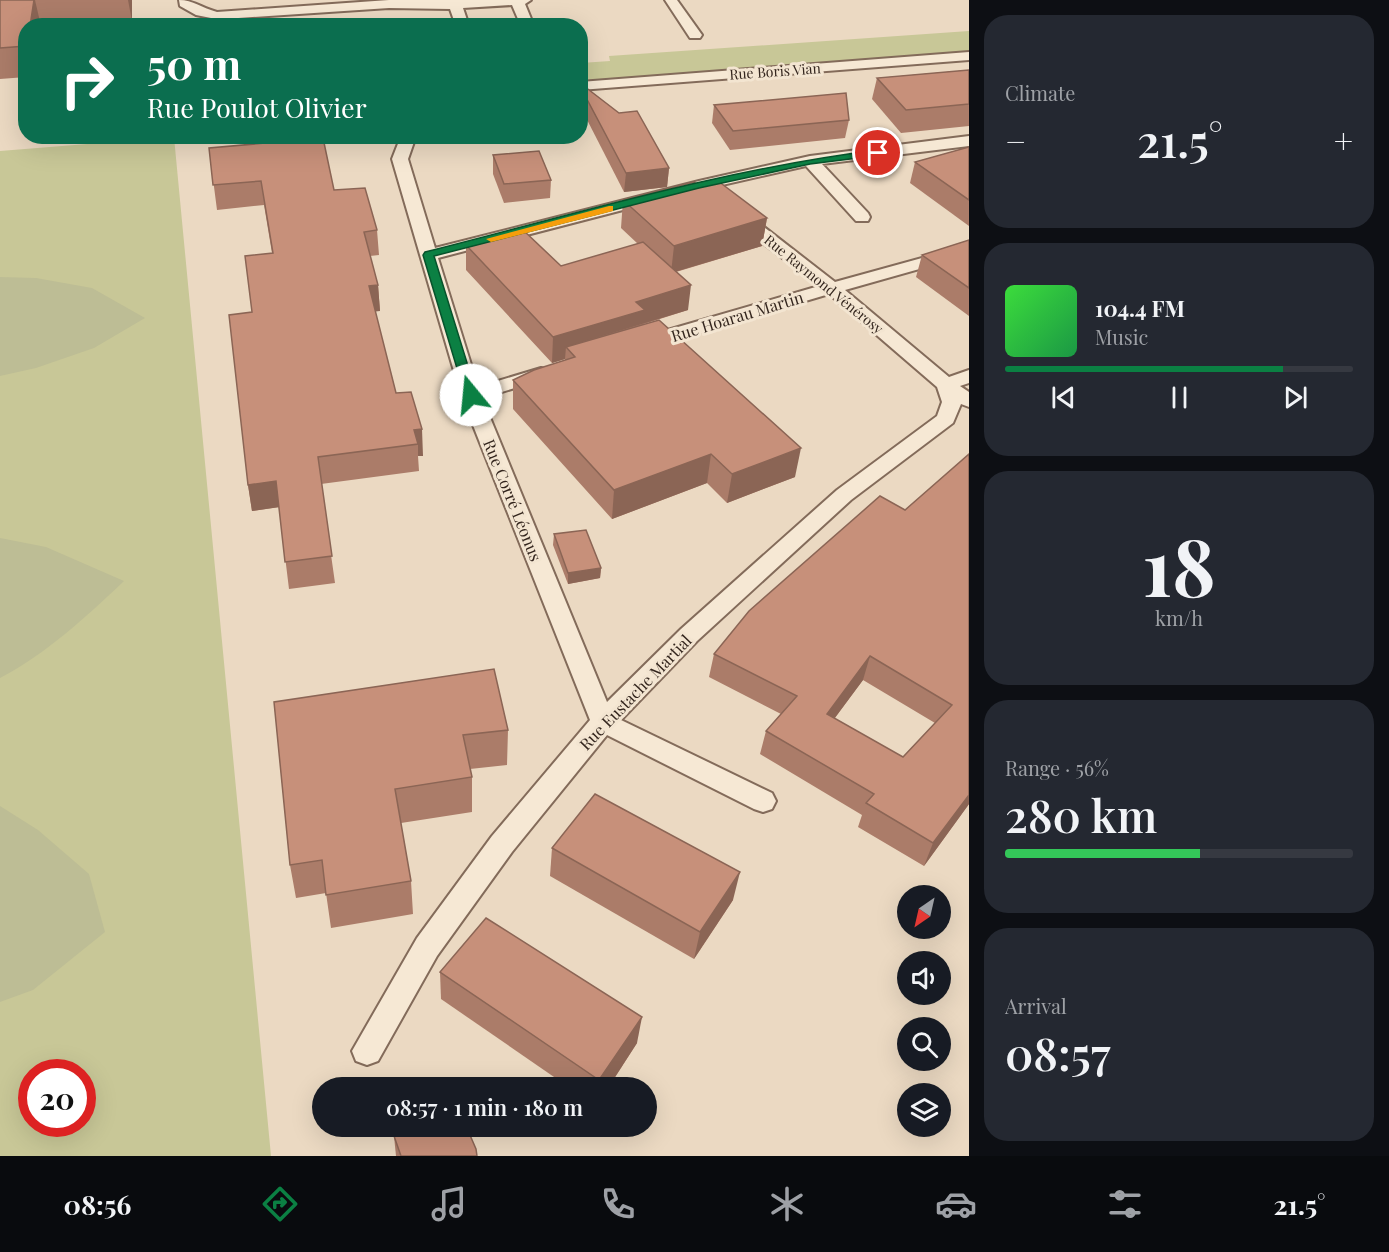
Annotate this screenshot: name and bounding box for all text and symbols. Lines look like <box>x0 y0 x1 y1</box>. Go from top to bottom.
text: 50 m <box>147 35 241 91</box>
icon: right <box>48 42 126 120</box>
street label: Rue Boris Vian <box>729 58 822 84</box>
text: Climate <box>1005 79 1075 106</box>
text: Rue Poulot Olivier <box>147 89 367 125</box>
text: 21.5° <box>1137 109 1223 169</box>
text: − <box>1005 118 1026 162</box>
text: + <box>1334 118 1353 162</box>
pin <box>852 127 903 178</box>
icon: arrive <box>861 136 894 169</box>
street label: Rue Raymond Vénérosy <box>761 230 887 338</box>
street label: Rue Hoarau Martin <box>668 286 806 346</box>
text: 104.4 FM <box>1095 293 1185 323</box>
text: Music <box>1095 323 1148 350</box>
position arrow <box>439 363 503 427</box>
icon: previous <box>1047 381 1080 414</box>
icon: pause <box>1163 381 1196 414</box>
icon: next <box>1279 381 1312 414</box>
street label: Rue Corré Léonus <box>479 436 547 564</box>
text: 18 <box>1142 513 1216 617</box>
text: km/h <box>1155 604 1203 631</box>
street label: Rue Eustache Martial <box>574 629 696 754</box>
text: Range · 56% <box>1005 754 1109 781</box>
text: 280 km <box>1005 784 1157 844</box>
north arrow <box>897 885 951 939</box>
map controls <box>897 885 951 1137</box>
button: sound <box>897 951 951 1005</box>
text: Arrival <box>1005 992 1067 1019</box>
button: search <box>897 1017 951 1071</box>
text: 08:57 <box>1005 1022 1110 1082</box>
speed limit sign: 20 <box>18 1059 96 1137</box>
button: layers <box>897 1083 951 1137</box>
text: 08:57 · 1 min · 180 m <box>386 1092 583 1122</box>
icon: directions <box>259 1183 301 1225</box>
icon: music <box>428 1183 470 1225</box>
icon: phone <box>597 1183 639 1225</box>
icon: climate <box>766 1183 808 1225</box>
icon: car <box>935 1183 977 1225</box>
icon: filters <box>1104 1183 1146 1225</box>
text: 08:56 <box>64 1186 132 1222</box>
text: 21.5° <box>1273 1186 1325 1222</box>

